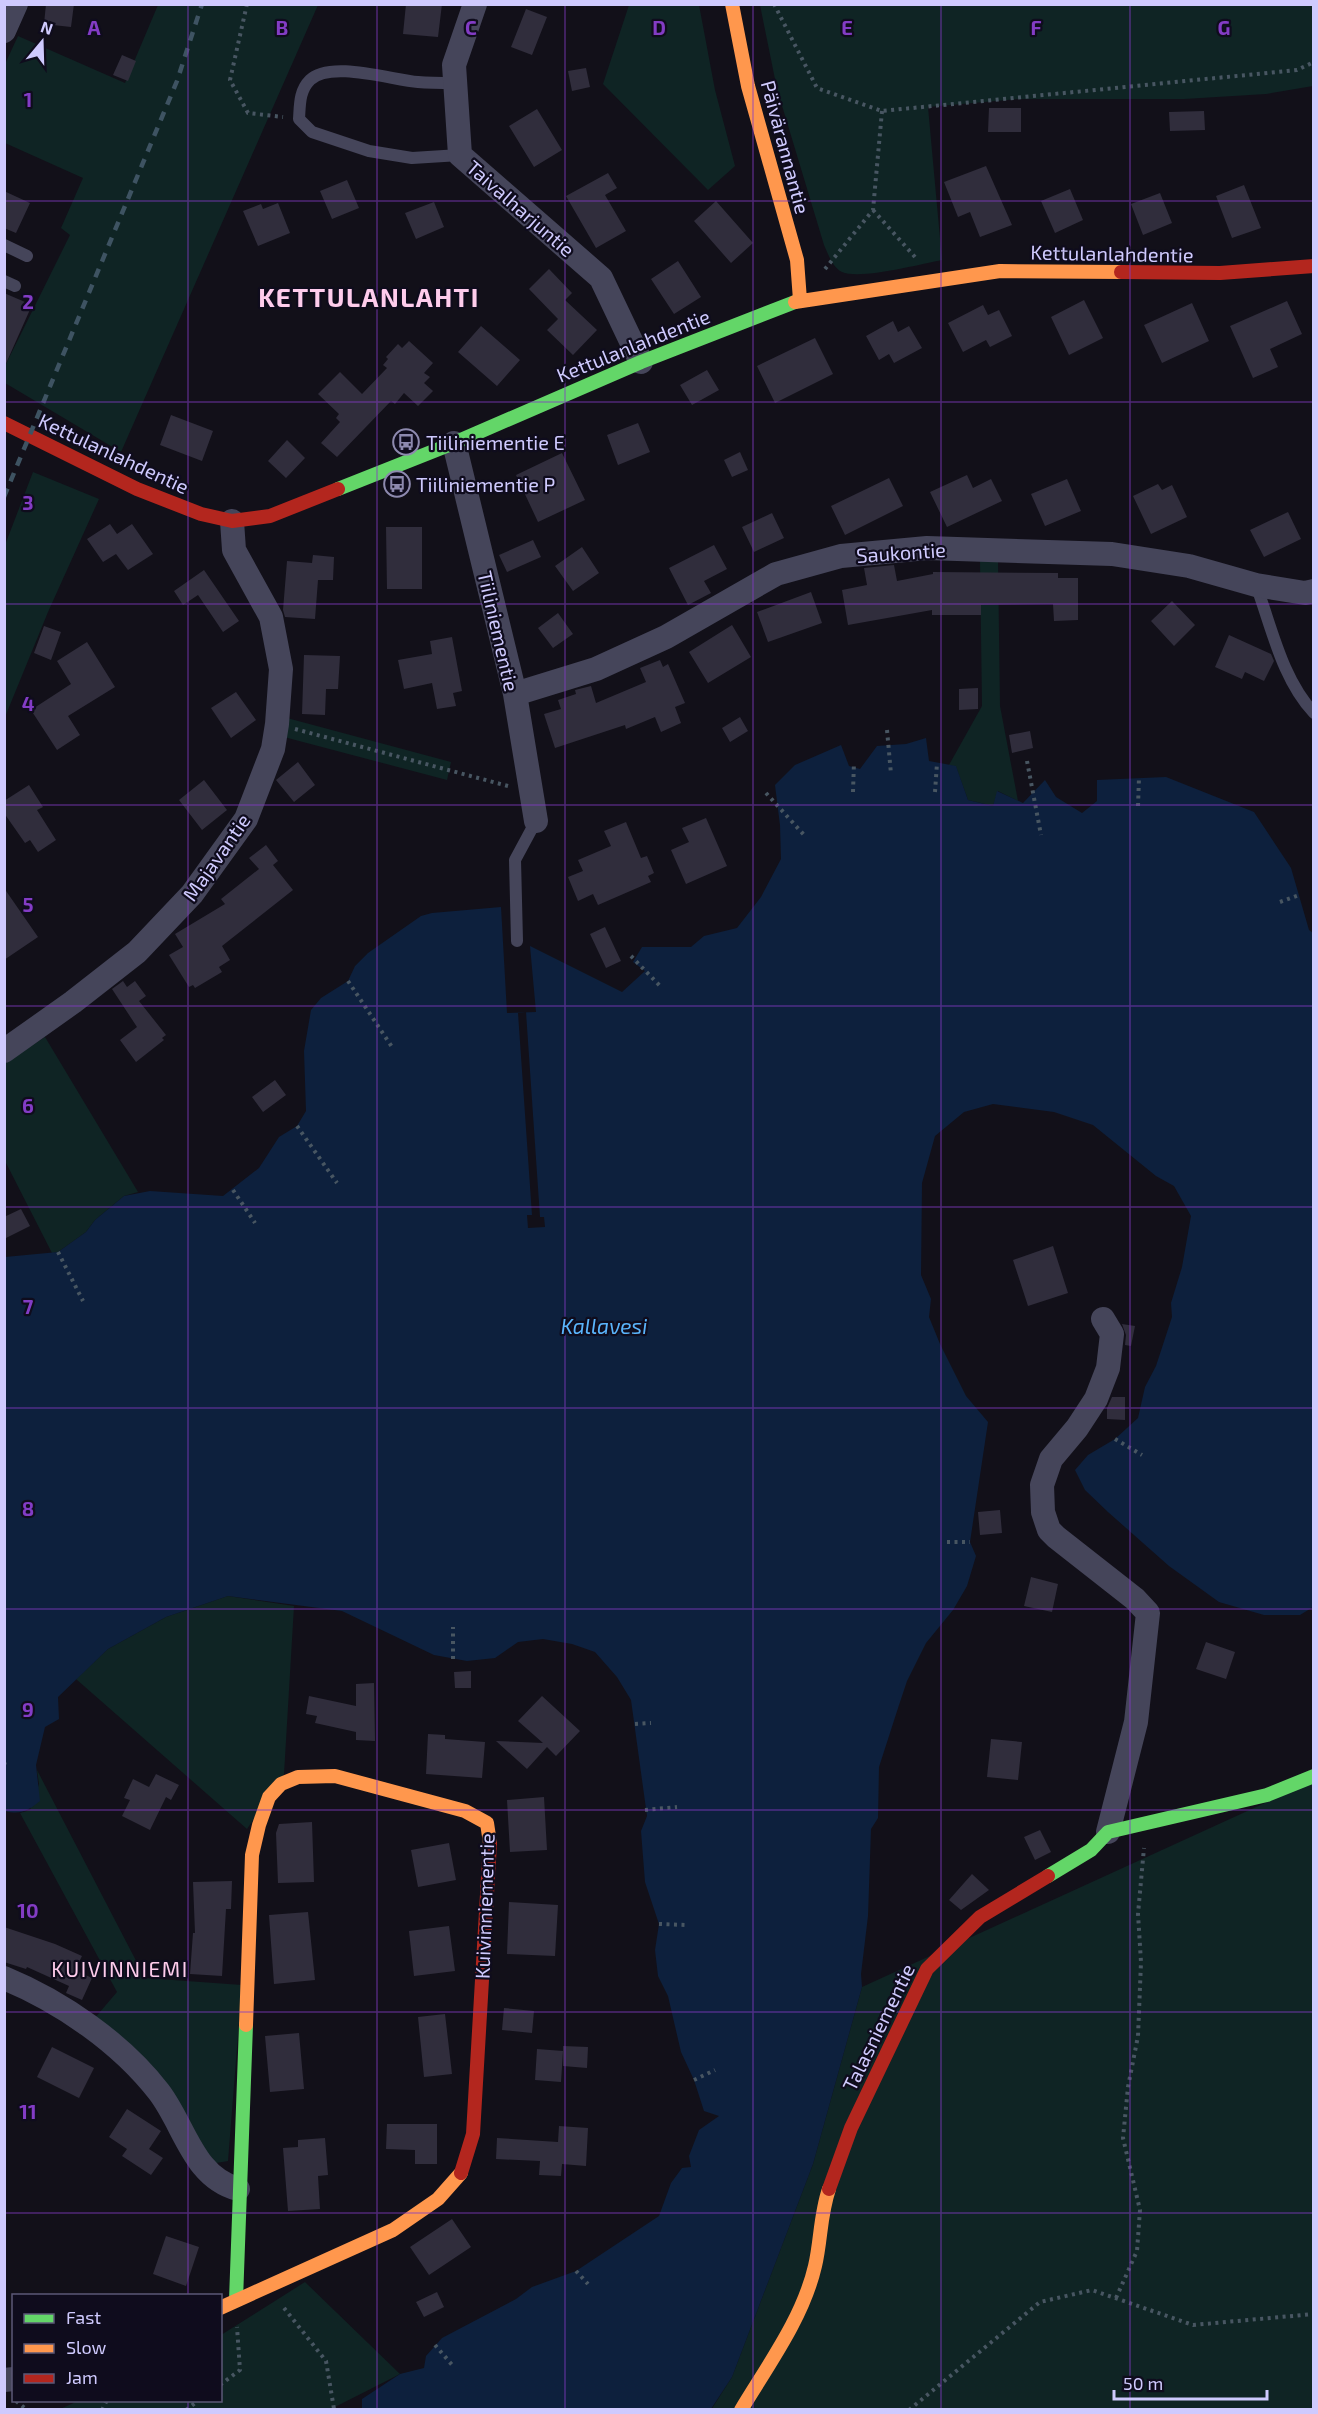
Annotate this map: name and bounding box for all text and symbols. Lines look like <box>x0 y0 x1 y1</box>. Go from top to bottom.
north arrow <box>12 12 72 72</box>
text: A <box>87 15 101 39</box>
text: B <box>276 15 288 39</box>
text: C <box>465 15 477 39</box>
text: D <box>652 15 666 39</box>
text: E <box>841 15 853 39</box>
text: F <box>1030 15 1042 39</box>
text: G <box>1218 15 1230 39</box>
text: N <box>38 16 56 38</box>
street label: Päivärannantie <box>757 78 815 216</box>
text: 1 <box>24 87 32 111</box>
street label: Taivalharjuntie <box>462 155 580 261</box>
street label: Kettulanlahdentie <box>1030 240 1194 266</box>
district label: KETTULANLAHTI <box>258 281 480 312</box>
text: 2 <box>22 289 34 313</box>
street label: Kettulanlahdentie <box>553 303 713 387</box>
street label: Kettulanlahdentie <box>35 408 193 498</box>
bus stop icon: Tiiliniementie E <box>391 427 421 457</box>
place label: Tiiliniementie E <box>426 430 565 454</box>
bus stop icon: Tiiliniementie P <box>382 469 412 499</box>
place label: Tiiliniementie P <box>416 472 555 496</box>
text: 3 <box>22 490 34 514</box>
street label: Saukontie <box>855 537 947 567</box>
street label: Tiiliniementie <box>473 568 525 694</box>
text: 4 <box>22 691 35 715</box>
street label: Majavantie <box>177 809 255 905</box>
text: 5 <box>22 892 34 916</box>
text: 6 <box>22 1093 34 1117</box>
text: 7 <box>23 1294 34 1318</box>
water label: Kallavesi <box>561 1313 647 1338</box>
text: 8 <box>22 1496 34 1520</box>
text: 9 <box>22 1697 34 1721</box>
street label: Kuivinniementie <box>469 1833 499 1979</box>
text: 10 <box>17 1898 39 1922</box>
district label: KUIVINNIEMI <box>51 1956 189 1981</box>
street label: Talasniementie <box>837 1960 919 2094</box>
text: 11 <box>19 2099 37 2123</box>
legend <box>12 2294 222 2402</box>
text: Fast <box>66 2306 101 2328</box>
text: Slow <box>66 2336 107 2358</box>
scale bar <box>1114 2363 1267 2401</box>
text: Jam <box>66 2366 98 2388</box>
text: 50 m <box>1123 2372 1163 2394</box>

